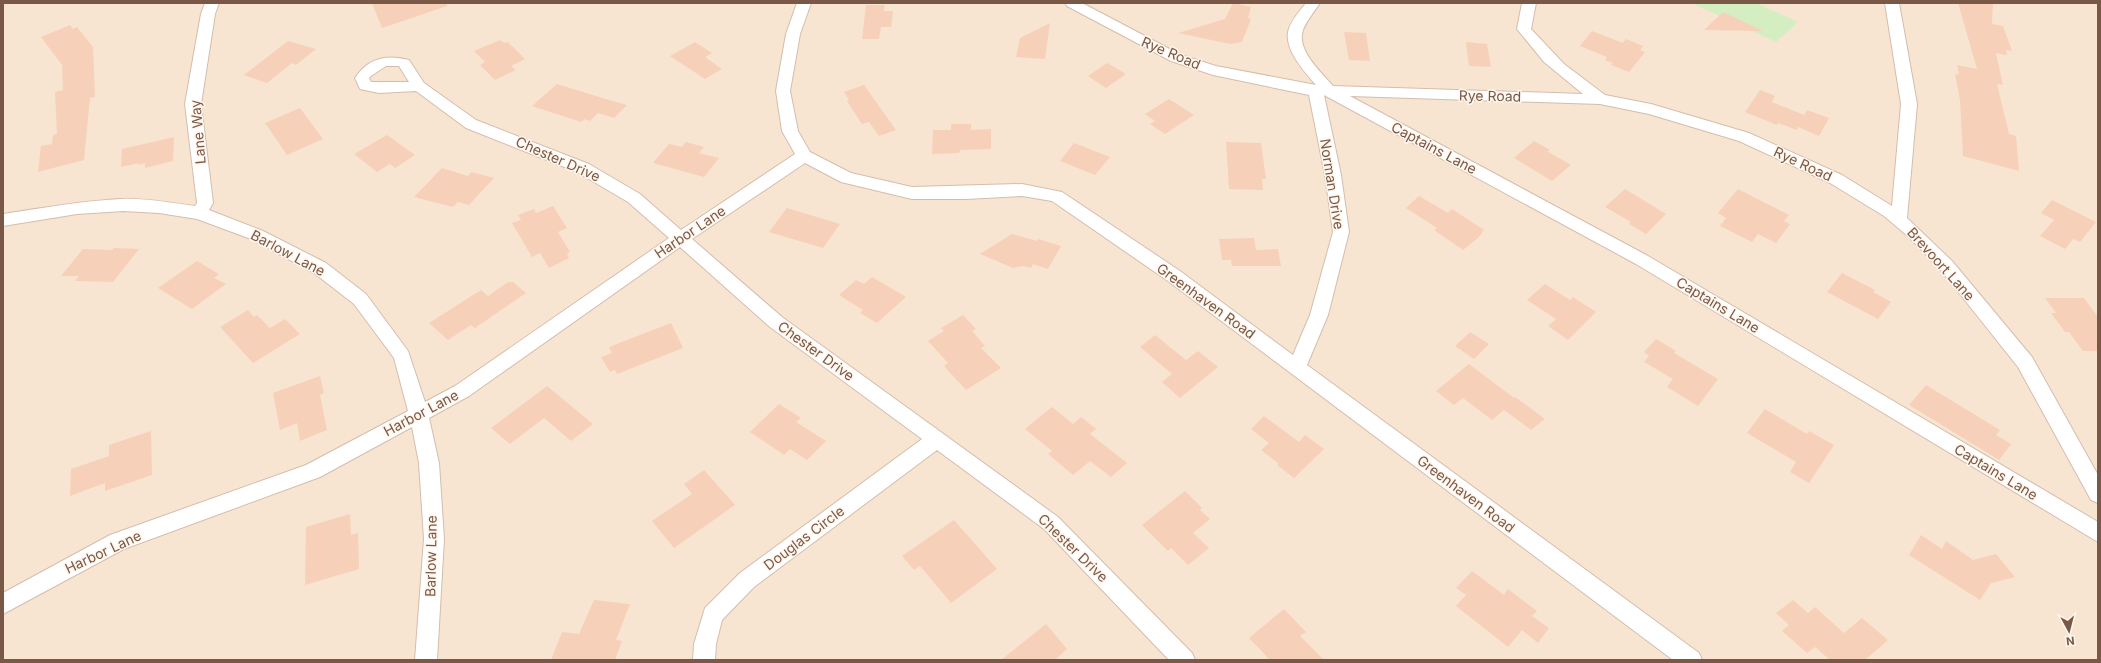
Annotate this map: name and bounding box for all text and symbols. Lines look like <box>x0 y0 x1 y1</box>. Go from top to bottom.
street label: Rye Road <box>1139 33 1203 73</box>
street label: Rye Road <box>1459 86 1521 105</box>
street label: Lane Way <box>186 99 209 165</box>
street label: Captains Lane <box>1389 118 1480 177</box>
street label: Chester Drive <box>513 132 603 185</box>
street label: Norman Drive <box>1317 137 1348 230</box>
street label: Rye Road <box>1771 143 1835 184</box>
street label: Harbor Lane <box>651 202 729 262</box>
street label: Brevoort Lane <box>1904 224 1979 304</box>
street label: Barlow Lane <box>248 226 328 279</box>
street label: Greenhaven Road <box>1154 259 1259 342</box>
street label: Captains Lane <box>1673 273 1763 336</box>
street label: Chester Drive <box>775 317 858 384</box>
street label: Harbor Lane <box>381 386 461 439</box>
street label: Captains Lane <box>1951 440 2041 503</box>
street label: Greenhaven Road <box>1414 451 1518 536</box>
street label: Douglas Circle <box>760 502 847 573</box>
street label: Chester Drive <box>1035 510 1112 585</box>
street label: Barlow Lane <box>421 515 440 597</box>
street label: Harbor Lane <box>62 526 144 577</box>
north arrow <box>2049 611 2089 651</box>
text: N <box>2065 633 2075 648</box>

